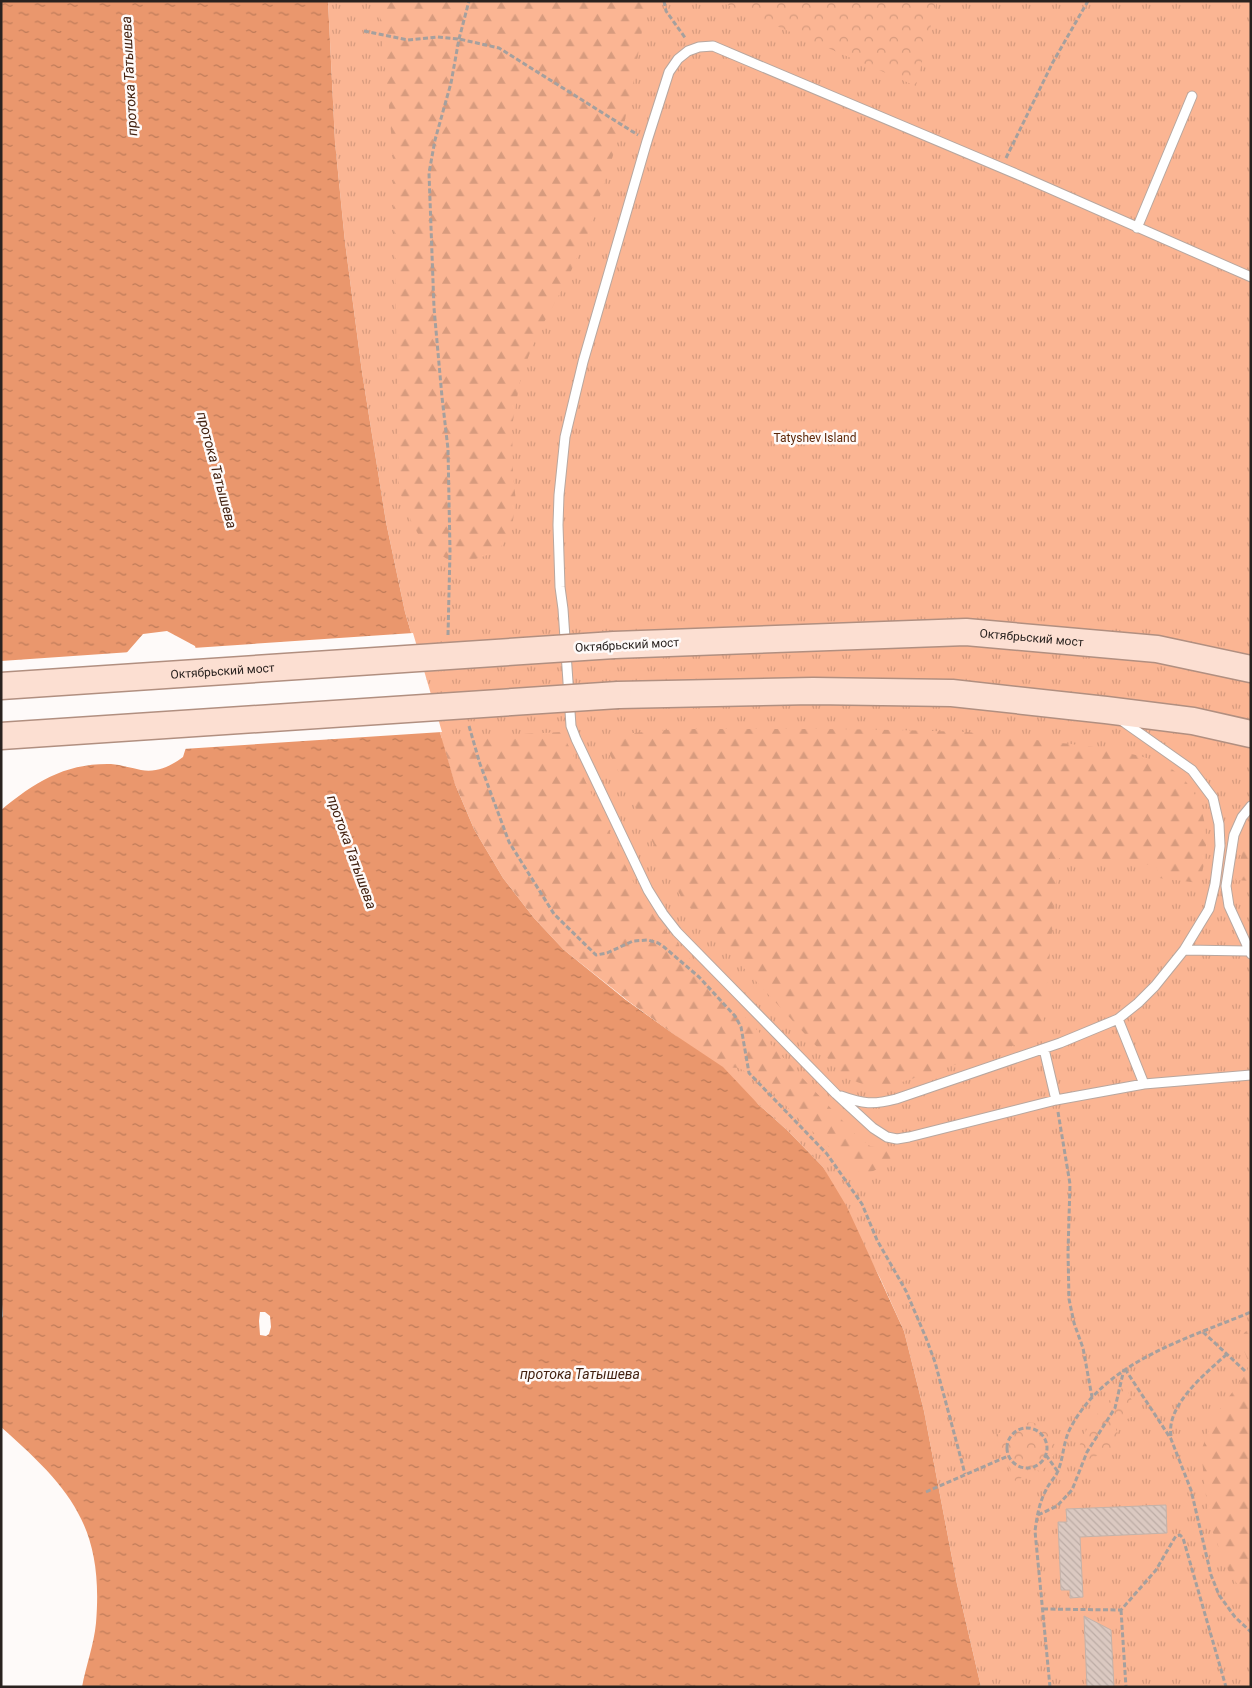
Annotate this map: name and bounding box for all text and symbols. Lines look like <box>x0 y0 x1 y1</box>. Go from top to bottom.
water label: протока Татышева <box>118 16 140 136</box>
water label: протока Татышева <box>194 410 240 530</box>
park label: Tatyshev Island <box>774 431 856 445</box>
street label: Октябрьский мост <box>979 626 1084 649</box>
street label: Октябрьский мост <box>575 635 680 655</box>
street label: Октябрьский мост <box>170 661 275 682</box>
water label: протока Татышева <box>324 793 380 911</box>
water label: протока Татышева <box>520 1366 640 1382</box>

